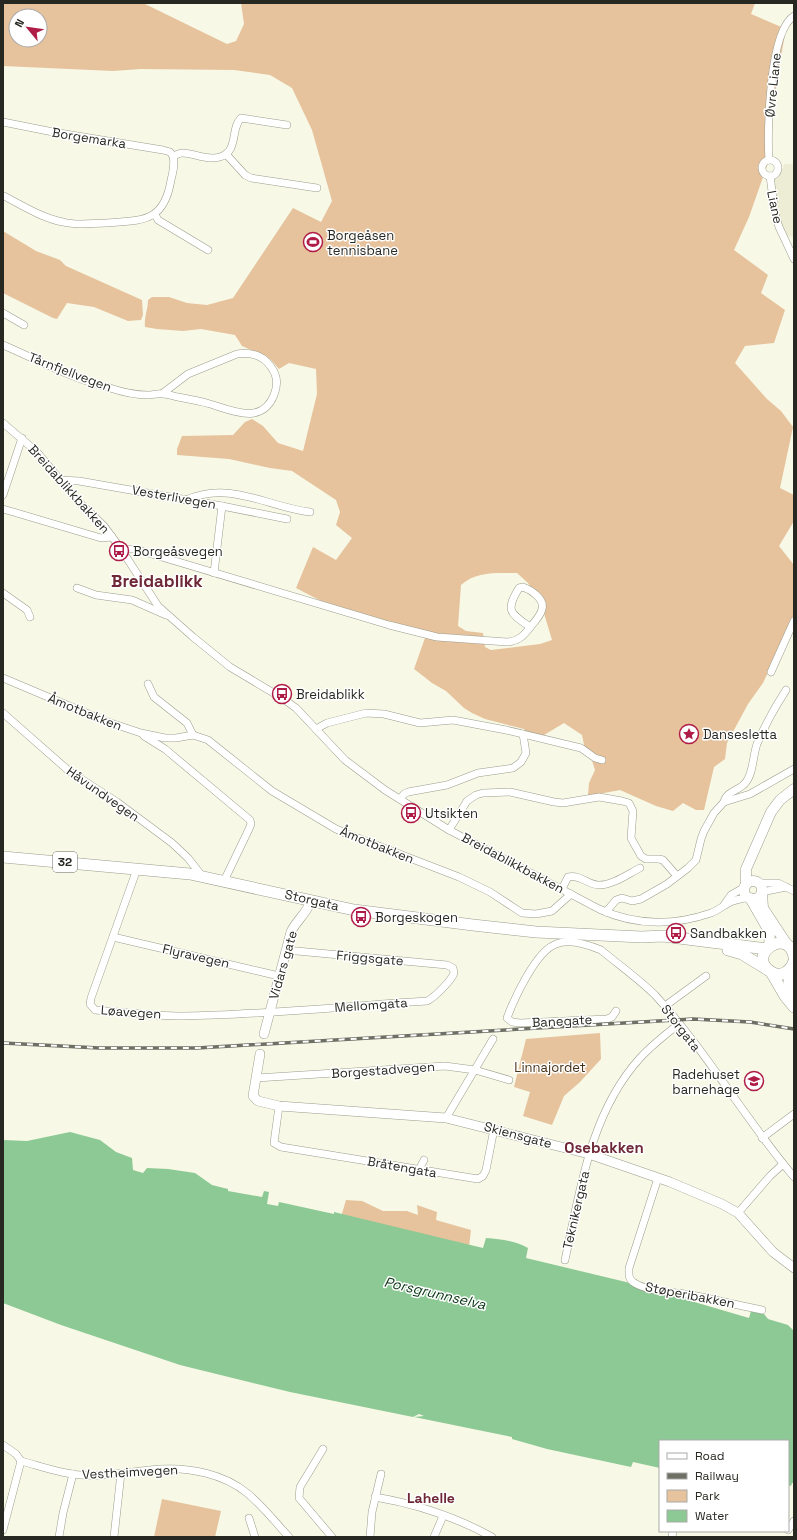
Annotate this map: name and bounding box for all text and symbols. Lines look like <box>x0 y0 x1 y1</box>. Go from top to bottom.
north arrow <box>8 8 48 48</box>
text: N <box>11 17 27 30</box>
street label: Øvre Liane <box>761 52 785 118</box>
street label: Borgemarka <box>51 124 128 152</box>
street label: Liane <box>763 189 787 225</box>
place label: Borgeåsen tennisbane <box>327 227 398 259</box>
sports icon: Borgeåsen tennisbane <box>302 231 324 253</box>
street label: Tårnfjellvegen <box>26 348 114 396</box>
street label: Breidablikkbakken <box>25 441 113 537</box>
street label: Vesterlivegen <box>131 481 217 513</box>
bus stop icon: Borgeåsvegen <box>108 540 130 562</box>
place label: Borgeåsvegen <box>133 543 223 560</box>
district label: Breidablikk <box>111 570 203 592</box>
bus stop icon: Breidablikk <box>271 683 293 705</box>
place label: Breidablikk <box>296 686 365 703</box>
street label: Åmotbakken <box>46 689 124 735</box>
place icon: Dansesletta <box>678 723 700 745</box>
place label: Dansesletta <box>703 726 778 743</box>
street label: Håvundvegen <box>63 763 143 825</box>
bus stop icon: Utsikten <box>400 802 422 824</box>
place label: Utsikten <box>425 805 478 822</box>
street label: Åmotbakken <box>338 822 416 868</box>
street label: Breidablikkbakken <box>459 829 567 897</box>
road number: 32 <box>53 852 77 872</box>
street label: Storgata <box>283 886 341 915</box>
bus stop icon: Borgeskogen <box>350 906 372 928</box>
place label: Borgeskogen <box>375 909 458 926</box>
bus stop icon: Sandbakken <box>665 922 687 944</box>
place label: Sandbakken <box>690 925 767 942</box>
street label: Vidars gate <box>265 929 301 1001</box>
street label: Flyravegen <box>161 940 231 972</box>
street label: Friggsgate <box>336 947 404 969</box>
street label: Mellomgata <box>334 994 409 1016</box>
street label: Løavegen <box>100 1001 162 1023</box>
street label: Storgata <box>657 1001 705 1055</box>
street label: Banegate <box>531 1011 593 1031</box>
street label: Borgestadvegen <box>330 1058 436 1082</box>
park label: Linnajordet <box>514 1059 586 1076</box>
place label: Radehuset barnehage <box>672 1066 740 1098</box>
school or university icon: Radehuset barnehage <box>743 1070 765 1092</box>
street label: Skiensgate <box>482 1118 554 1152</box>
district label: Osebakken <box>564 1138 644 1157</box>
street label: Bråtengata <box>366 1153 439 1182</box>
street label: Teknikergata <box>559 1169 593 1251</box>
water label: Porsgrunnselva <box>382 1273 489 1314</box>
street label: Støperibakken <box>644 1278 736 1312</box>
legend <box>659 1440 789 1532</box>
text: Road <box>695 1448 724 1464</box>
street label: Vestheimvegen <box>82 1461 178 1483</box>
text: Railway <box>695 1468 739 1484</box>
text: Park <box>695 1488 720 1504</box>
district label: Lahelle <box>407 1489 455 1507</box>
text: Water <box>695 1508 729 1524</box>

